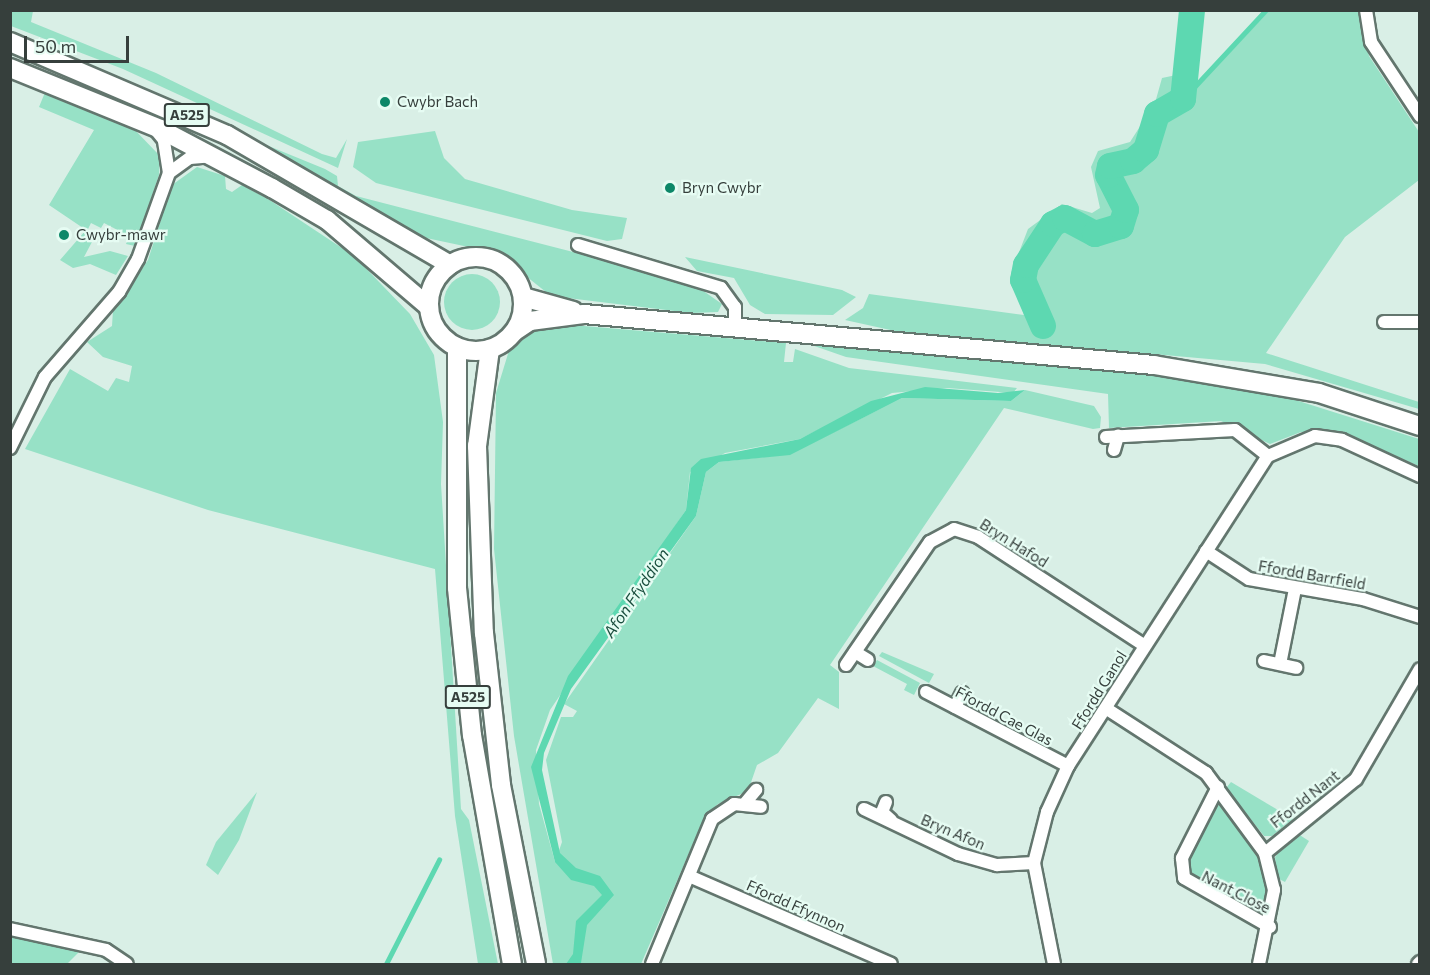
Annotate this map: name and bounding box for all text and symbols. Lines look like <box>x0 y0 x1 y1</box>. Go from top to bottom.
scale bar <box>27 24 132 62</box>
text: 50 m <box>35 35 76 57</box>
place label: Cwybr Bach <box>397 93 478 111</box>
marker: Cwybr Bach <box>378 95 392 109</box>
road number: A525 <box>163 104 211 126</box>
place label: Bryn Cwybr <box>682 179 762 197</box>
marker: Bryn Cwybr <box>663 181 677 195</box>
place label: Cwybr-mawr <box>76 226 166 244</box>
marker: Cwybr-mawr <box>57 228 71 242</box>
street label: Bryn Hafod <box>977 515 1051 571</box>
water label: Afon Ffyddion <box>599 545 673 641</box>
street label: Ffordd Barrfield <box>1257 557 1367 593</box>
street label: Ffordd Ganol <box>1068 647 1130 733</box>
street label: Ffordd Cae Glas <box>952 683 1056 749</box>
road number: A525 <box>444 686 492 708</box>
street label: Ffordd Nant <box>1267 766 1343 832</box>
street label: Bryn Afon <box>918 810 988 854</box>
street label: Nant Close <box>1199 867 1273 917</box>
street label: Ffordd Ffynnon <box>744 876 848 936</box>

